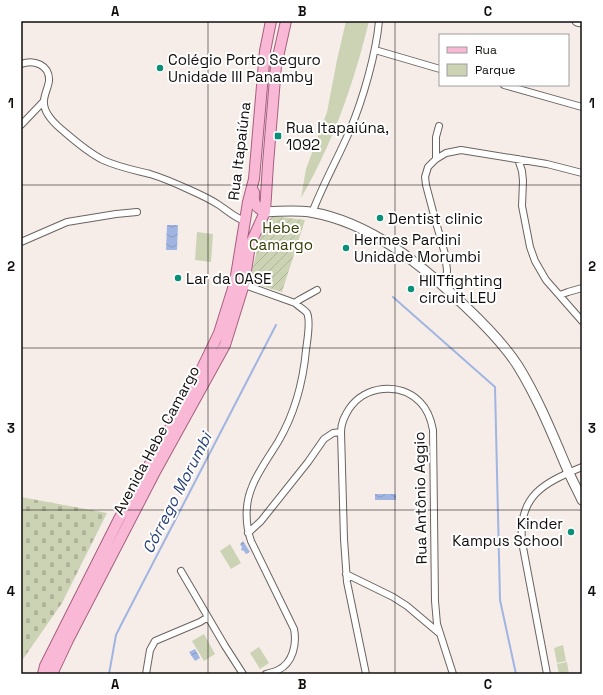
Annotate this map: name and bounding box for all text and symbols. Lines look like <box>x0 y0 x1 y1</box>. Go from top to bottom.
text: A <box>111 3 120 20</box>
text: B <box>298 3 307 20</box>
text: C <box>484 3 492 20</box>
legend <box>439 34 569 86</box>
text: Rua <box>475 42 497 58</box>
place label: Colégio Porto Seguro Unidade III Panamby <box>168 50 321 86</box>
text: Parque <box>475 62 515 78</box>
marker: Colégio Porto Seguro Unidade III Panamby <box>155 63 165 73</box>
text: 1 <box>8 95 14 112</box>
text: 1 <box>589 95 595 112</box>
street label: Rua Itapaiúna <box>224 100 255 201</box>
place label: Rua Itapaiúna, 1092 <box>286 118 389 154</box>
marker: Rua Itapaiúna, 1092 <box>273 131 283 141</box>
place label: Dentist clinic <box>388 209 483 228</box>
marker: Dentist clinic <box>375 213 385 223</box>
park label: Hebe Camargo <box>249 218 313 254</box>
place label: Hermes Pardini Unidade Morumbi <box>354 230 481 266</box>
marker: Hermes Pardini Unidade Morumbi <box>341 243 351 253</box>
text: 2 <box>7 258 15 275</box>
text: 2 <box>588 258 596 275</box>
place label: Lar da OASE <box>186 269 271 288</box>
place label: HIITfighting circuit LEU <box>419 271 502 307</box>
marker: Lar da OASE <box>173 273 183 283</box>
marker: HIITfighting circuit LEU <box>406 284 416 294</box>
street label: Avenida Hebe Camargo <box>109 362 203 518</box>
text: 3 <box>7 420 15 437</box>
text: 3 <box>588 420 596 437</box>
water label: Córrego Morumbi <box>137 427 218 557</box>
street label: Rua Antônio Aggio <box>409 431 431 565</box>
place label: Kinder Kampus School <box>452 514 563 550</box>
marker: Kinder Kampus School <box>566 527 576 537</box>
text: 4 <box>7 583 15 600</box>
text: 4 <box>588 583 596 600</box>
text: A <box>111 676 120 693</box>
text: B <box>298 676 307 693</box>
text: C <box>484 676 492 693</box>

